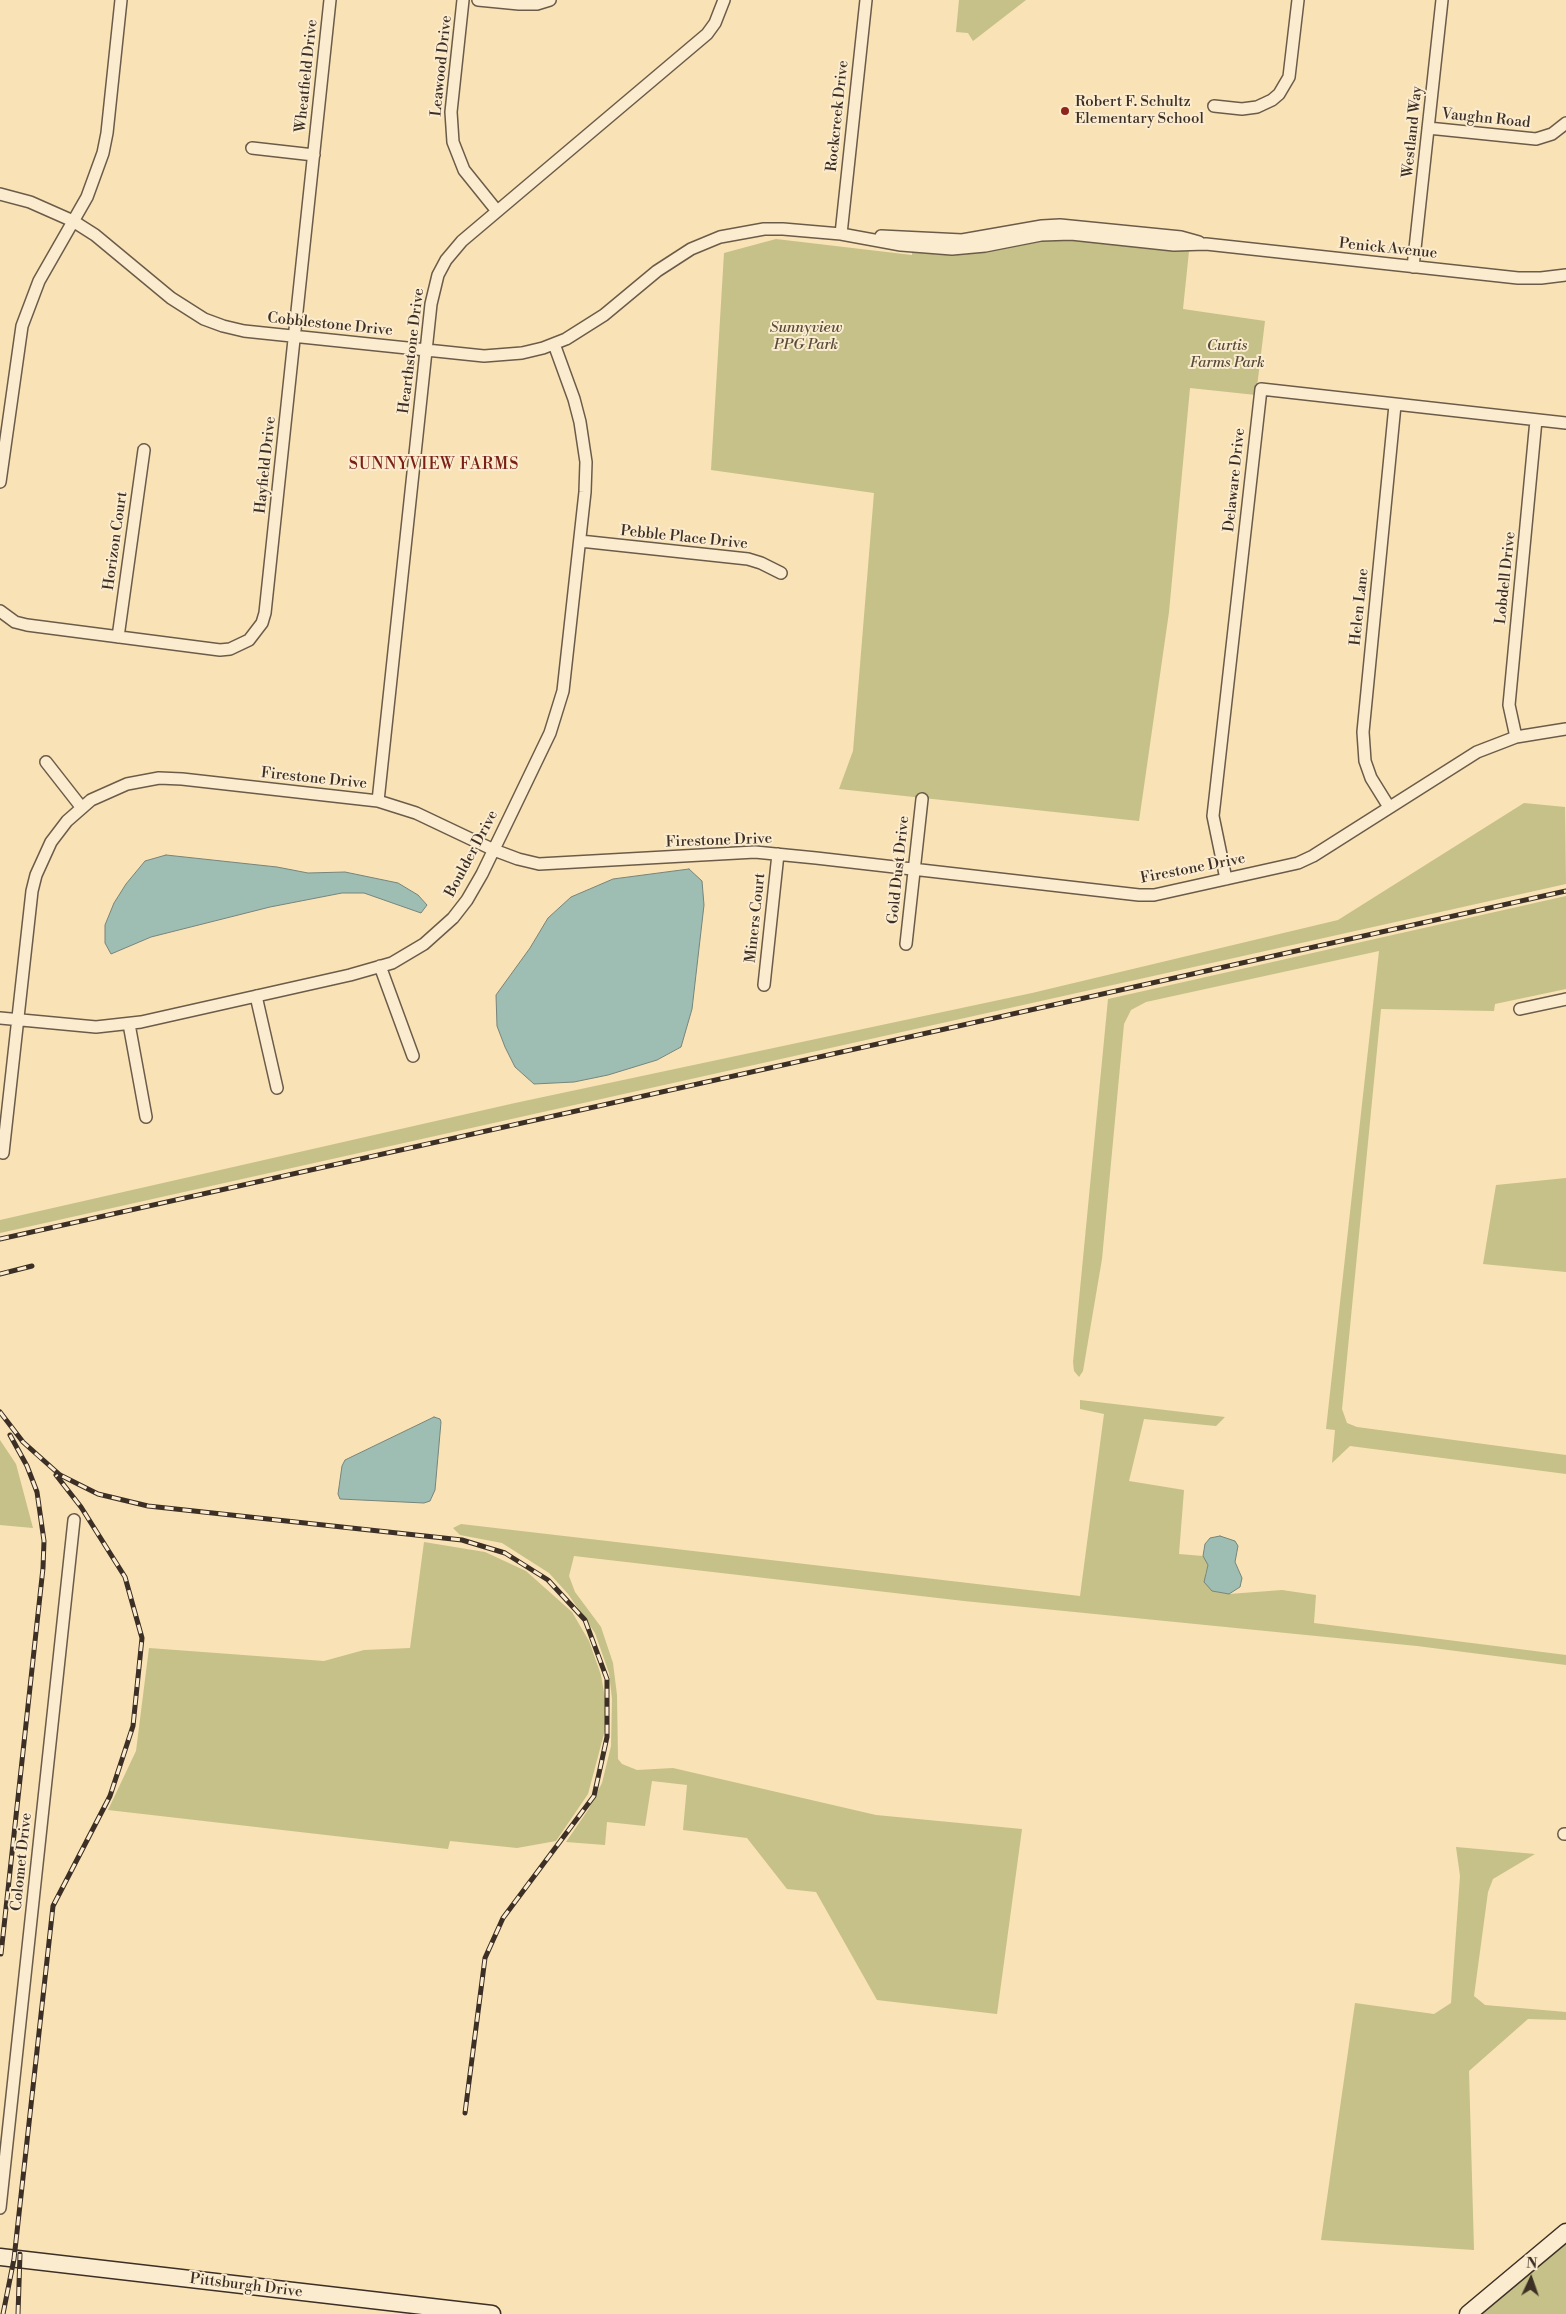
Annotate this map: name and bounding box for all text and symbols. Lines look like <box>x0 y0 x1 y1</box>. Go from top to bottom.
street label: Leawood Drive <box>428 14 456 118</box>
street label: Wheatfield Drive <box>292 18 322 134</box>
street label: Rockcreek Drive <box>823 59 853 173</box>
street label: Westland Way <box>1399 85 1427 179</box>
place label: Robert F. Schultz Elementary School <box>1075 93 1204 128</box>
marker: Robert F. Schultz Elementary School <box>1059 105 1071 117</box>
street label: Vaughn Road <box>1441 105 1531 133</box>
street label: Penick Avenue <box>1338 235 1438 263</box>
street label: Hearthstone Drive <box>395 287 429 415</box>
street label: Cobblestone Drive <box>266 309 394 341</box>
park label: Sunnyview PPG Park <box>770 319 842 354</box>
park label: Curtis Farms Park <box>1190 337 1264 372</box>
street label: Hayfield Drive <box>252 415 280 515</box>
street label: Delaware Drive <box>1221 427 1249 533</box>
district label: SUNNYVIEW FARMS <box>347 455 521 475</box>
street label: Horizon Court <box>100 491 132 591</box>
street label: Pebble Place Drive <box>620 522 748 554</box>
street label: Lobdell Drive <box>1492 531 1520 625</box>
street label: Helen Lane <box>1347 567 1373 647</box>
street label: Firestone Drive <box>260 764 368 794</box>
street label: Boulder Drive <box>442 807 502 901</box>
street label: Gold Dust Drive <box>884 815 914 925</box>
street label: Firestone Drive <box>665 830 773 852</box>
street label: Firestone Drive <box>1139 850 1247 888</box>
street label: Miners Court <box>742 872 770 964</box>
street label: Colomet Drive <box>8 1812 36 1912</box>
north arrow <box>1506 2254 1556 2304</box>
text: N <box>1526 2255 1538 2273</box>
street label: Pittsburgh Drive <box>188 2270 304 2302</box>

